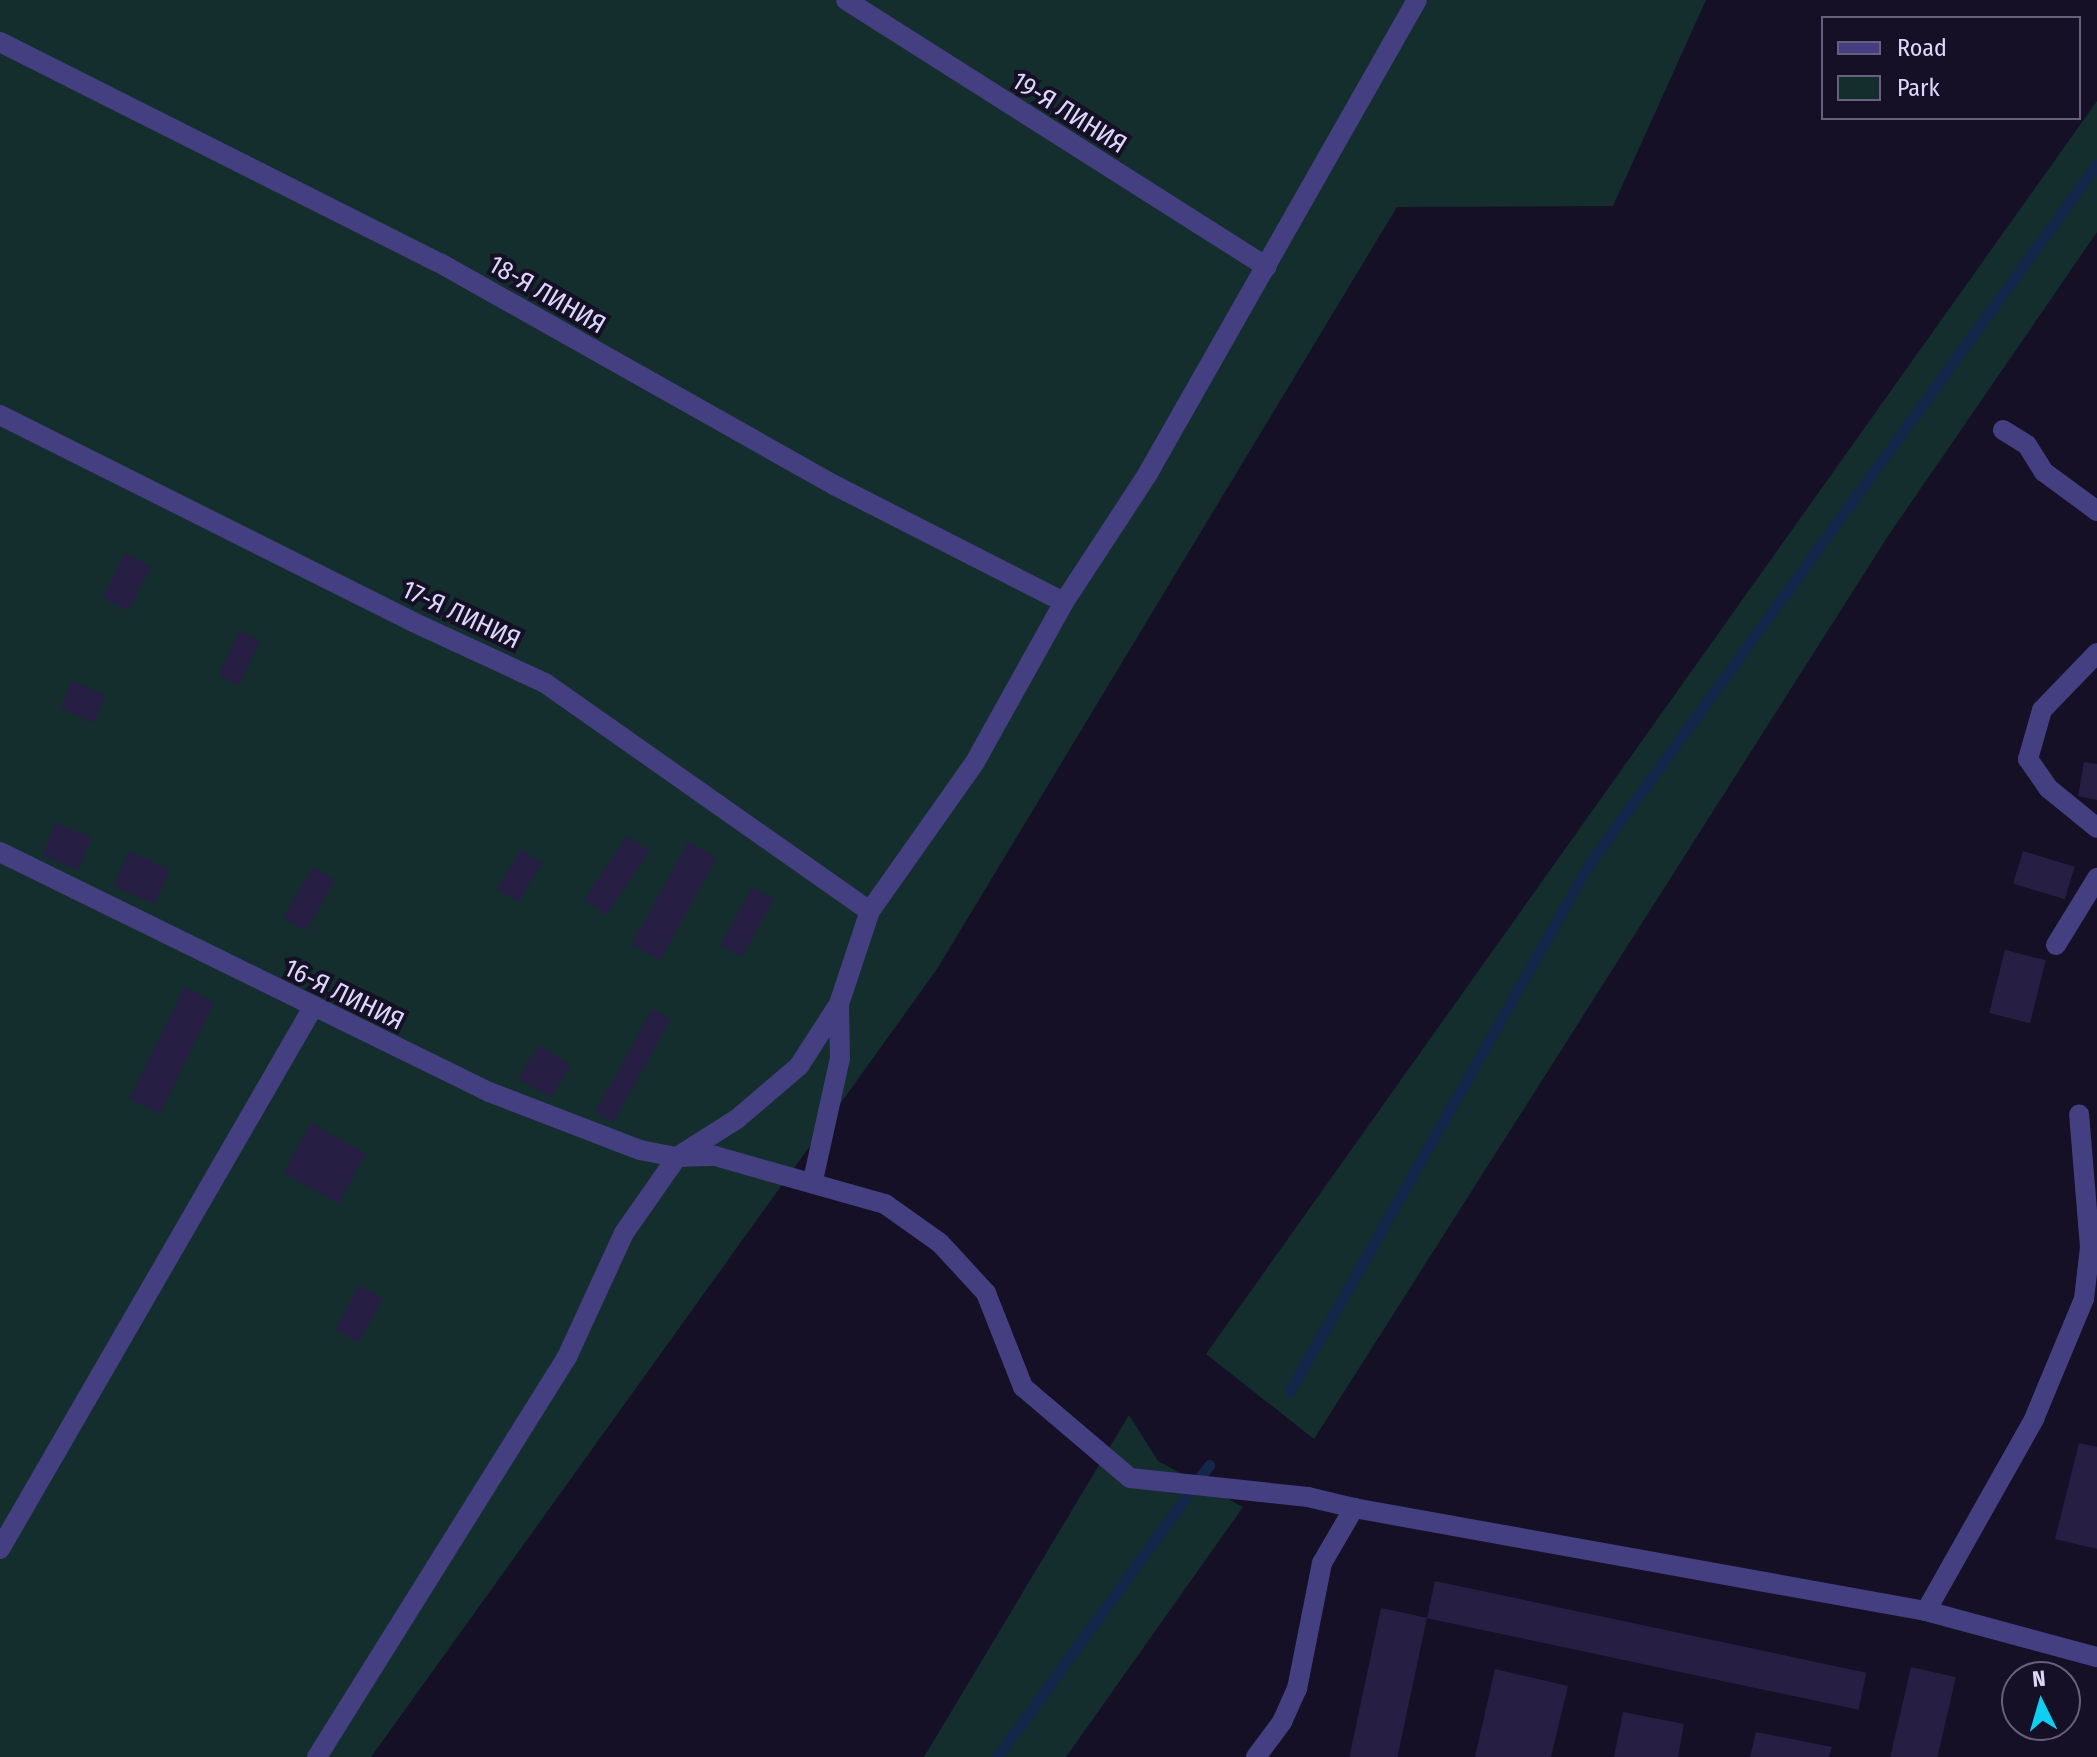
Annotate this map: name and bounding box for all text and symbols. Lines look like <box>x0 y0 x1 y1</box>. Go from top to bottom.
legend <box>1821 16 2081 120</box>
text: Road <box>1897 34 1947 62</box>
street label: 19-Я ЛИНИЯ <box>1006 66 1132 160</box>
text: Park <box>1897 74 1940 102</box>
street label: 18-Я ЛИНИЯ <box>483 249 611 341</box>
street label: 17-Я ЛИНИЯ <box>397 574 525 656</box>
street label: 16-Я ЛИНИЯ <box>279 953 409 1037</box>
north arrow <box>2001 1661 2081 1741</box>
text: N <box>2031 1665 2047 1693</box>

